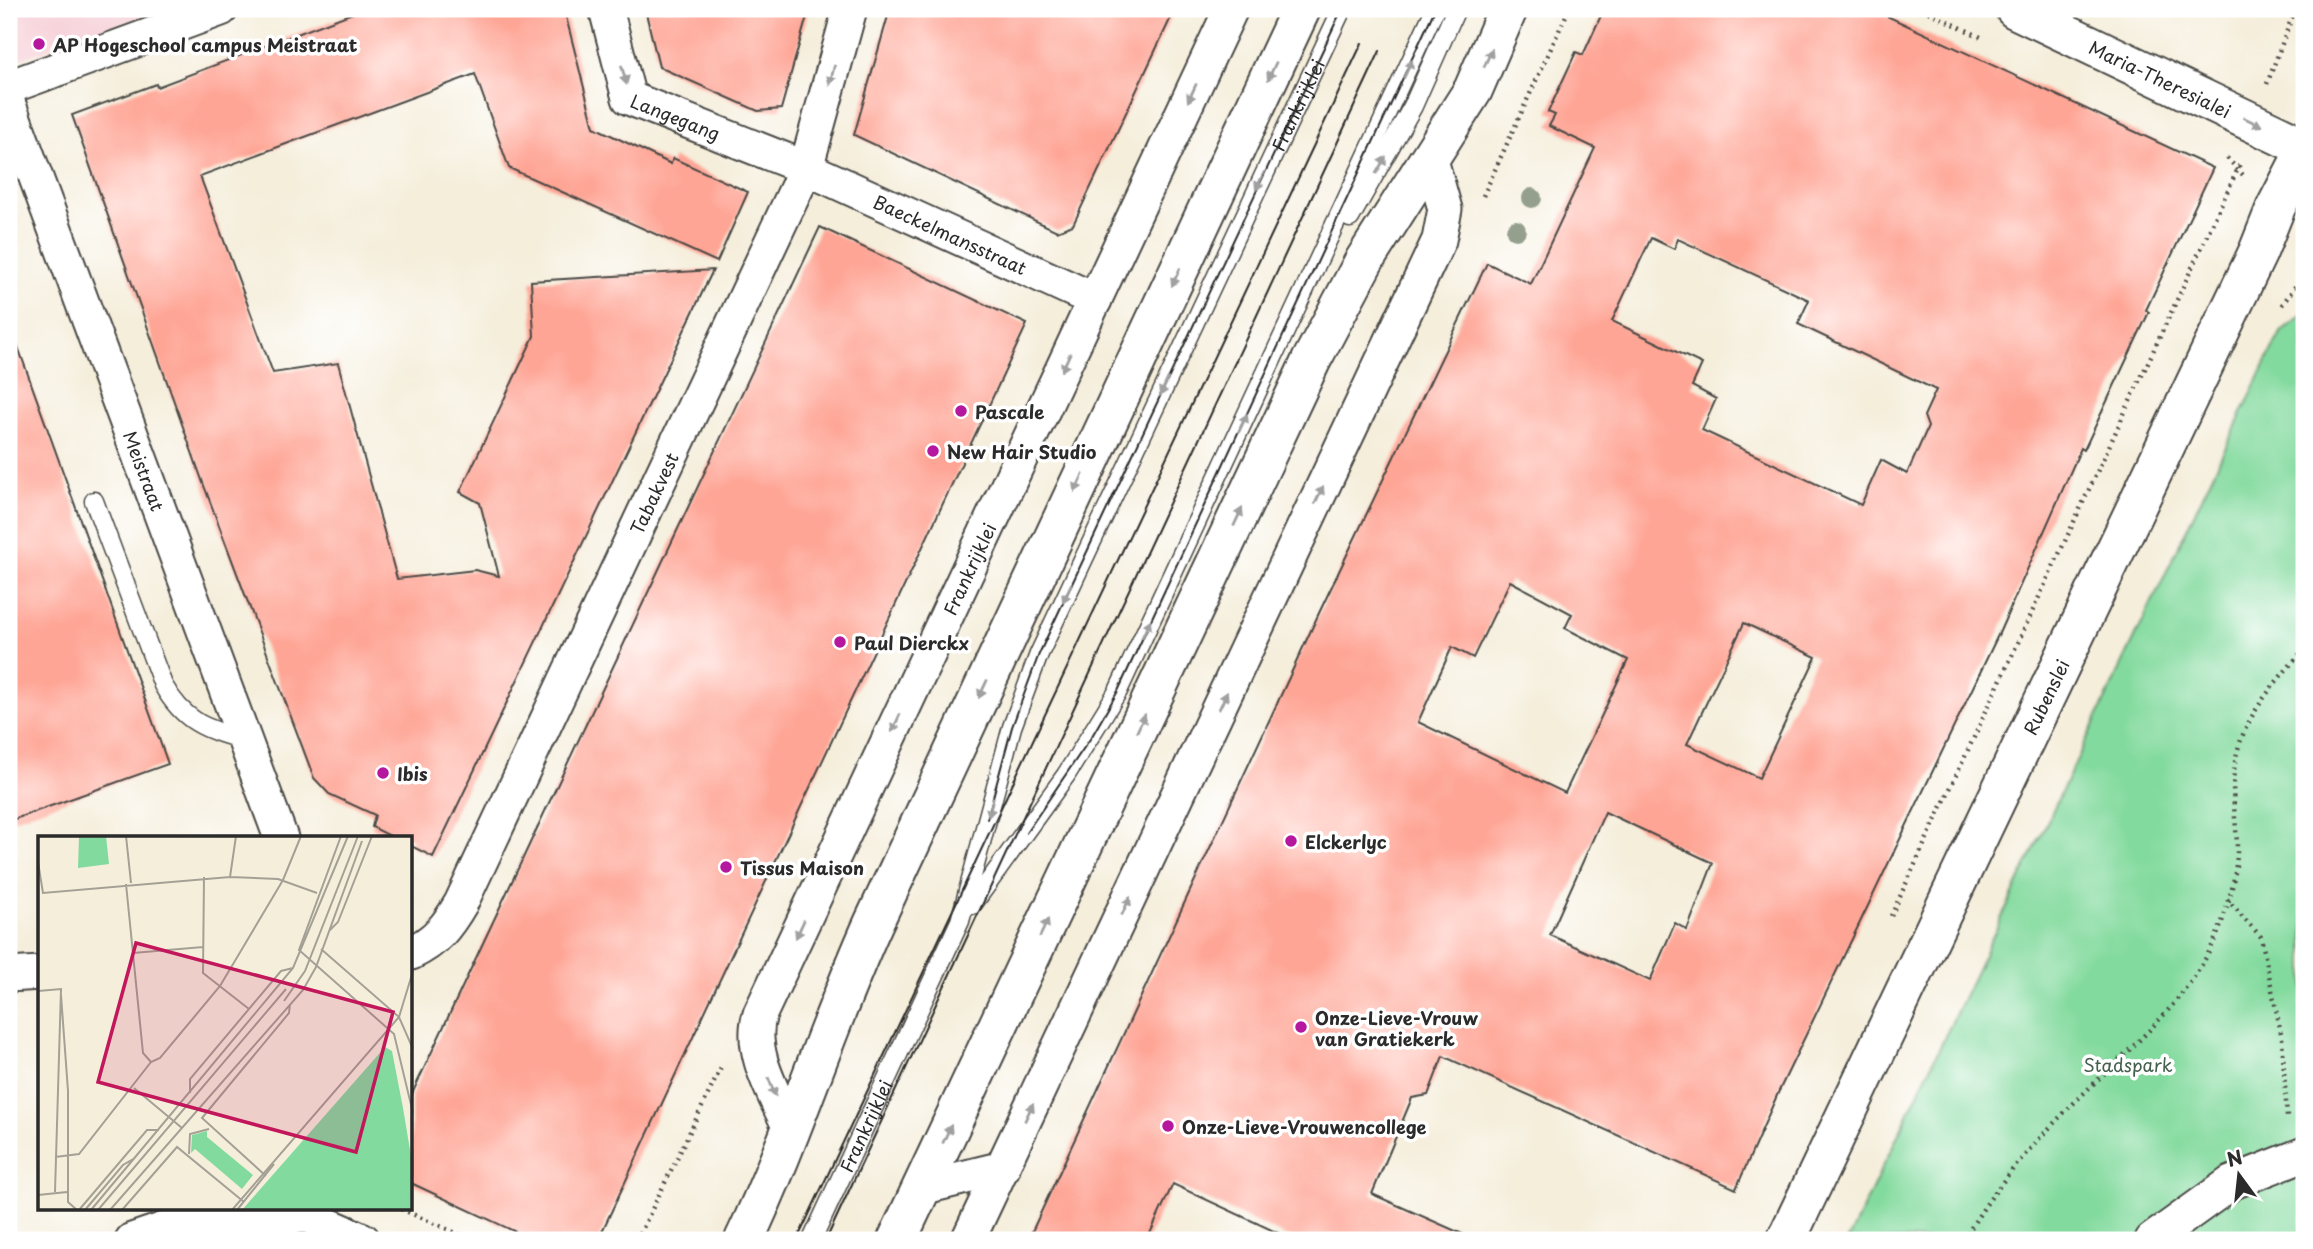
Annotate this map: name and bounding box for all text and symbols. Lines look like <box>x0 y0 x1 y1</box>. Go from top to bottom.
place label: AP Hogeschool campus Meistraat <box>52 31 358 58</box>
street label: Maria-Theresialei <box>2085 33 2236 124</box>
marker: AP Hogeschool campus Meistraat <box>31 36 47 52</box>
one-way arrow <box>1482 48 1494 68</box>
street label: Frankrijklei <box>1264 54 1330 155</box>
one-way arrow <box>1403 59 1414 79</box>
one-way arrow <box>1266 60 1277 81</box>
one-way arrow <box>826 64 837 86</box>
one-way arrow <box>619 65 629 86</box>
one-way arrow <box>1186 83 1198 103</box>
street label: Langegang <box>627 87 724 146</box>
one-way arrow <box>2243 117 2263 128</box>
one-way arrow <box>1375 156 1387 175</box>
one-way arrow <box>1255 171 1266 191</box>
street label: Baeckelmansstraat <box>869 187 1031 281</box>
one-way arrow <box>1170 267 1181 287</box>
one-way arrow <box>1060 352 1071 372</box>
one-way arrow <box>1158 377 1169 397</box>
place label: Pascale <box>975 398 1044 425</box>
marker: Pascale <box>953 403 969 419</box>
one-way arrow <box>1237 413 1248 433</box>
street label: Meistraat <box>117 427 172 515</box>
place label: New Hair Studio <box>947 438 1097 465</box>
marker: New Hair Studio <box>925 443 941 459</box>
street label: Tabakvest <box>623 448 684 538</box>
one-way arrow <box>1073 473 1085 493</box>
one-way arrow <box>1314 485 1325 505</box>
one-way arrow <box>1232 507 1244 527</box>
street label: Frankrijklei <box>935 518 1002 619</box>
one-way arrow <box>1061 583 1073 603</box>
one-way arrow <box>1140 619 1152 639</box>
place label: Paul Dierckx <box>854 629 969 656</box>
marker: Paul Dierckx <box>832 634 848 650</box>
street label: Rubenslei <box>2016 654 2075 739</box>
one-way arrow <box>977 679 989 699</box>
one-way arrow <box>1217 690 1228 711</box>
one-way arrow <box>891 713 902 733</box>
one-way arrow <box>1135 713 1147 733</box>
place label: Ibis <box>397 760 428 787</box>
marker: Ibis <box>375 765 391 781</box>
one-way arrow <box>985 796 996 818</box>
place label: Elckerlyc <box>1305 828 1387 855</box>
marker: Elckerlyc <box>1283 833 1299 849</box>
inset map <box>38 836 413 1210</box>
place label: Tissus Maison <box>740 854 864 881</box>
marker: Tissus Maison <box>718 859 734 875</box>
one-way arrow <box>1121 896 1132 917</box>
one-way arrow <box>1039 918 1050 939</box>
one-way arrow <box>794 919 806 939</box>
place label: Onze-Lieve-Vrouw van Gratiekerk <box>1315 1004 1478 1052</box>
marker: Onze-Lieve-Vrouw van Gratiekerk <box>1293 1019 1309 1035</box>
park label: Stadspark <box>2083 1051 2173 1078</box>
street label: Frankrijklei <box>832 1075 898 1176</box>
one-way arrow <box>767 1076 778 1097</box>
one-way arrow <box>1023 1102 1035 1122</box>
place label: Onze-Lieve-Vrouwencollege <box>1182 1113 1427 1140</box>
marker: Onze-Lieve-Vrouwencollege <box>1160 1118 1176 1134</box>
one-way arrow <box>941 1124 952 1144</box>
north arrow <box>2204 1140 2274 1210</box>
text: N <box>2223 1142 2245 1173</box>

